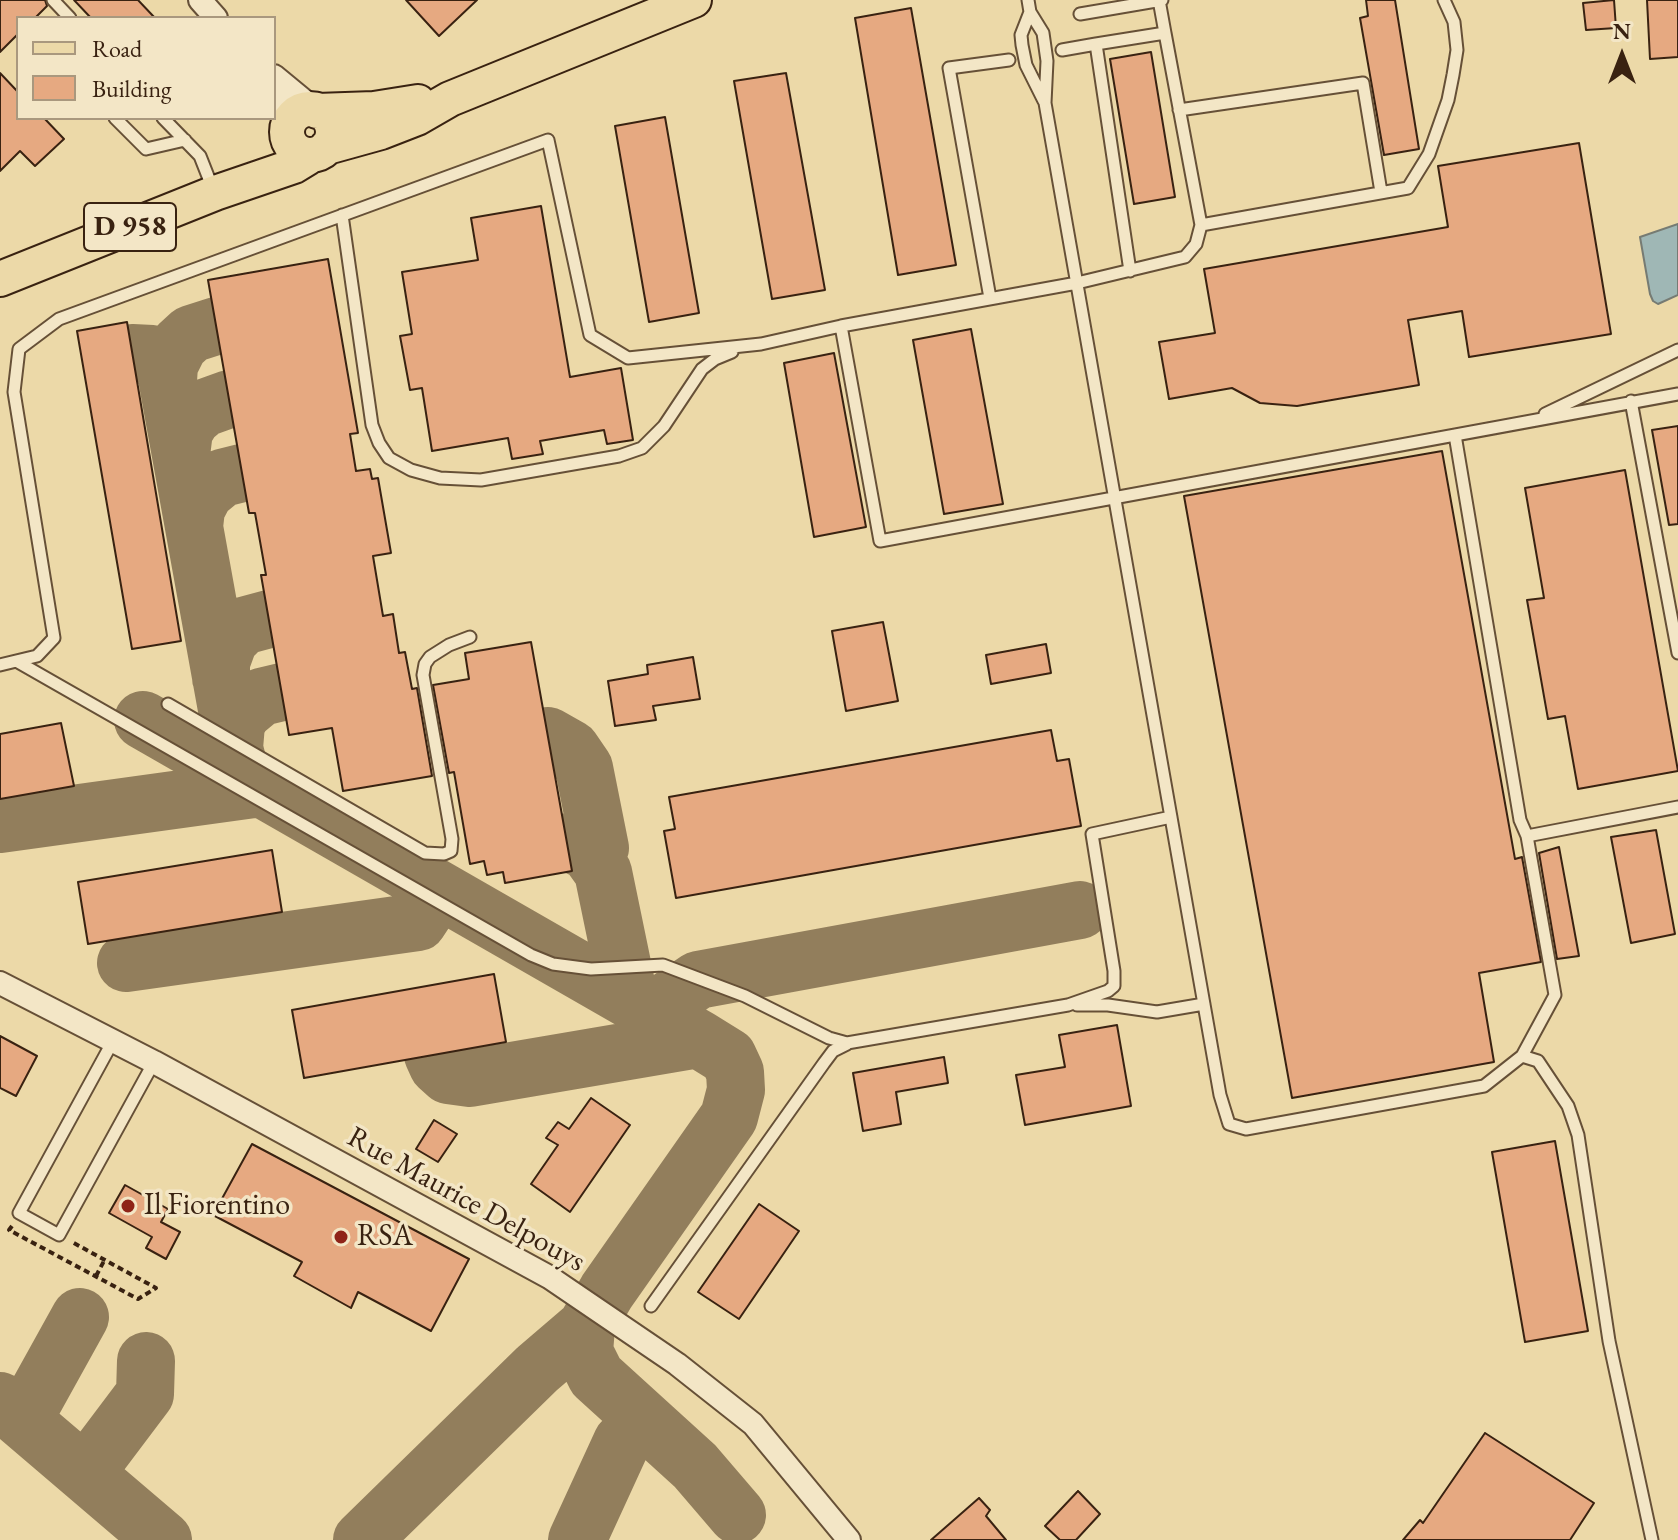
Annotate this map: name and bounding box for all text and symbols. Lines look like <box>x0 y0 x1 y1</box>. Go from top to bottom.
legend <box>16 16 276 120</box>
north arrow <box>1582 16 1662 96</box>
text: N <box>1613 17 1631 46</box>
text: Road <box>92 33 142 64</box>
text: Building <box>92 73 172 104</box>
road number: D 958 <box>84 203 176 251</box>
street label: Rue Maurice Delpouys <box>341 1120 591 1280</box>
place label: Il Fiorentino <box>144 1188 290 1224</box>
marker: Il Fiorentino <box>119 1197 137 1215</box>
place label: RSA <box>357 1219 413 1255</box>
marker: RSA <box>332 1228 350 1246</box>

